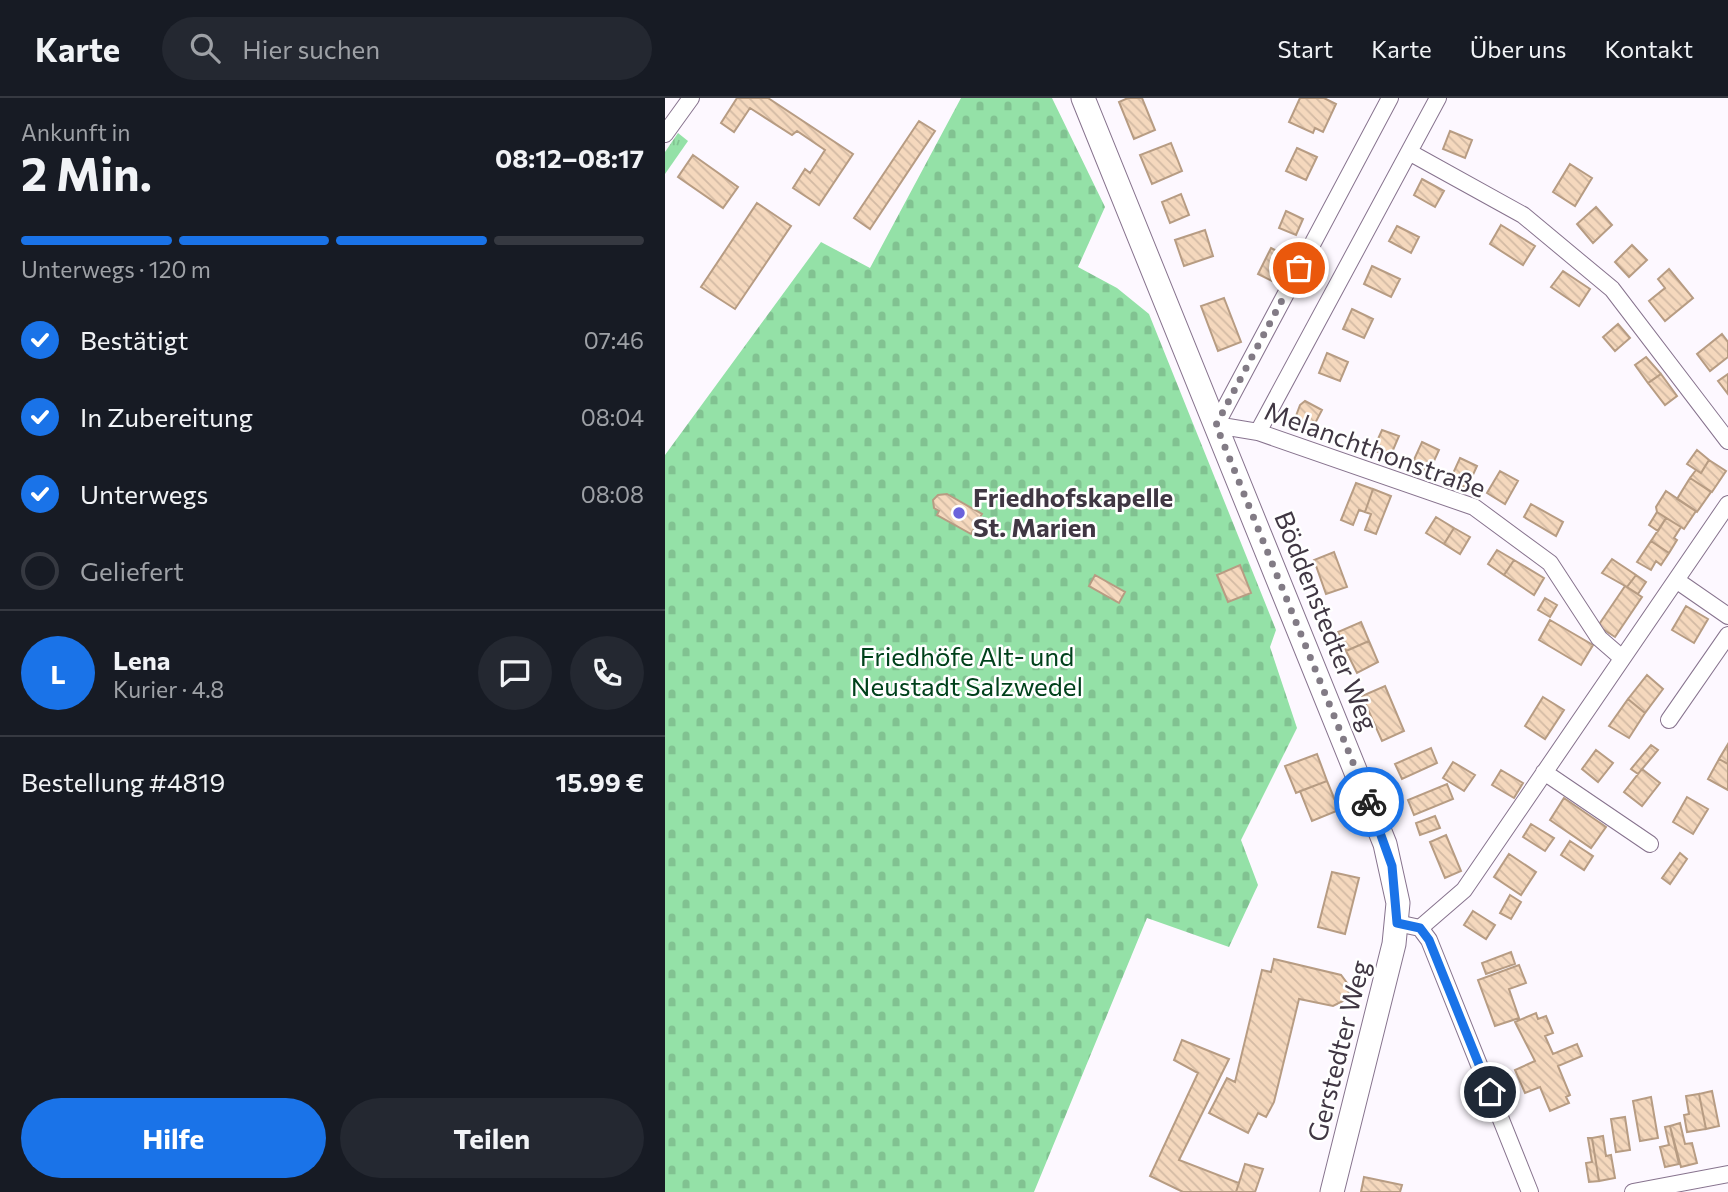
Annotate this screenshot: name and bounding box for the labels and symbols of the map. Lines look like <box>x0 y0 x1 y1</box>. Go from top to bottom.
pin <box>1269 238 1329 298</box>
street label: Melanchthonstraße <box>1261 394 1490 503</box>
place label: Friedhofskapelle St. Marien <box>973 481 1173 542</box>
marker: Friedhofskapelle St. Marien <box>951 505 967 521</box>
street label: Böddenstedter Weg <box>1269 506 1386 735</box>
park label: Friedhöfe Alt- und Neustadt Salzwedel <box>851 640 1083 701</box>
courier <box>1334 767 1404 837</box>
street label: Gerstedter Weg <box>1300 957 1375 1144</box>
pin <box>1460 1062 1520 1122</box>

